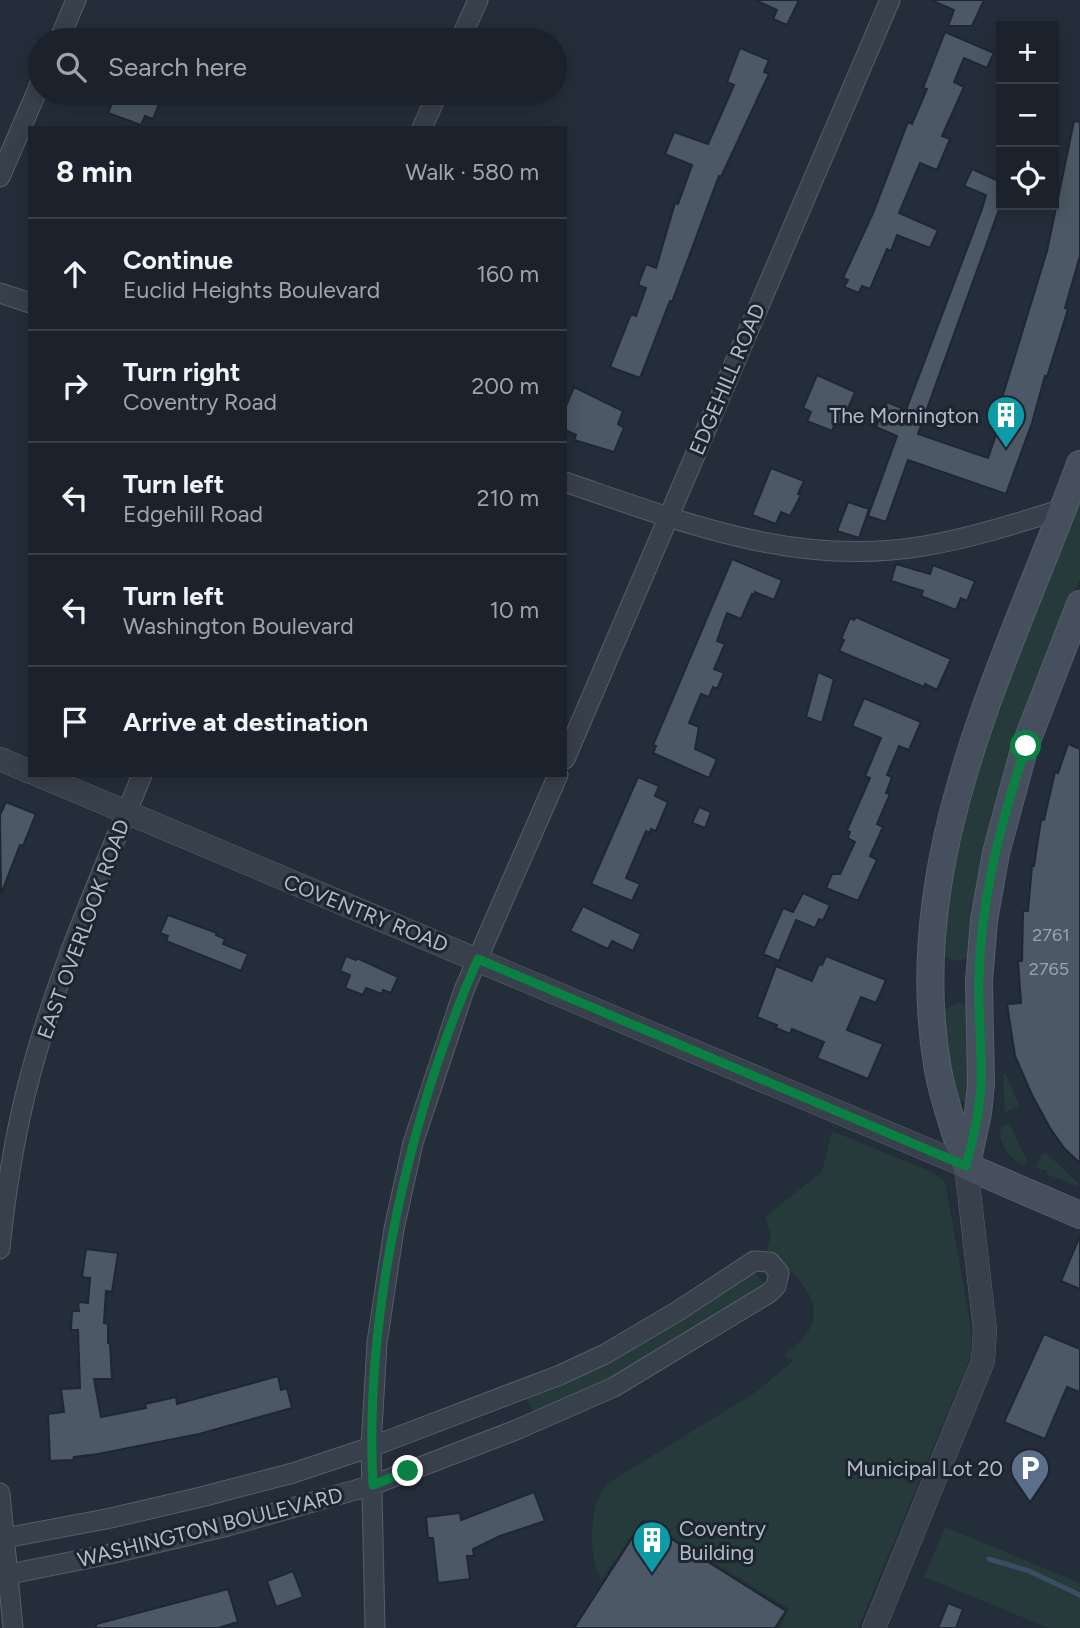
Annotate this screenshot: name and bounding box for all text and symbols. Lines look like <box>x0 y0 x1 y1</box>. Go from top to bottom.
map controls <box>996 21 1059 210</box>
button: + <box>996 21 1059 84</box>
search box <box>28 28 567 105</box>
icon: search <box>52 48 90 86</box>
text: Search here <box>108 51 247 83</box>
button: − <box>996 84 1059 147</box>
button: locate <box>996 147 1059 210</box>
text: 8 min <box>56 153 133 190</box>
text: Walk · 580 m <box>405 158 539 186</box>
text: Continue <box>123 244 233 276</box>
icon: ahead <box>56 255 94 293</box>
text: 160 m <box>476 260 539 288</box>
text: Euclid Heights Boulevard <box>123 276 380 304</box>
street label: EDGEHILL ROAD <box>684 300 770 458</box>
text: Turn right <box>123 356 240 388</box>
icon: right <box>56 367 94 405</box>
text: 200 m <box>471 372 539 400</box>
text: Coventry Road <box>123 388 277 416</box>
building icon: The Mornington <box>985 394 1027 449</box>
place label: The Mornington <box>830 403 979 428</box>
text: Turn left <box>123 468 224 500</box>
icon: left <box>56 479 94 517</box>
text: 210 m <box>477 484 539 512</box>
text: Edgehill Road <box>123 500 263 528</box>
text: Turn left <box>123 580 224 612</box>
icon: left <box>56 591 94 629</box>
text: 10 m <box>490 596 539 624</box>
text: Washington Boulevard <box>123 612 354 640</box>
icon: arrive <box>56 703 94 741</box>
text: Arrive at destination <box>123 706 368 738</box>
route start <box>1010 730 1041 761</box>
street label: EAST OVERLOOK ROAD <box>32 816 134 1042</box>
street label: COVENTRY ROAD <box>280 869 452 957</box>
house number: 2761 <box>1032 924 1070 946</box>
house number: 2765 <box>1029 958 1069 980</box>
parking icon: Municipal Lot 20 <box>1009 1447 1051 1502</box>
route end <box>392 1455 423 1486</box>
place label: Municipal Lot 20 <box>846 1456 1003 1481</box>
street label: WASHINGTON BOULEVARD <box>75 1482 345 1572</box>
place label: Coventry Building <box>679 1516 766 1565</box>
building icon: Coventry Building <box>631 1519 673 1574</box>

